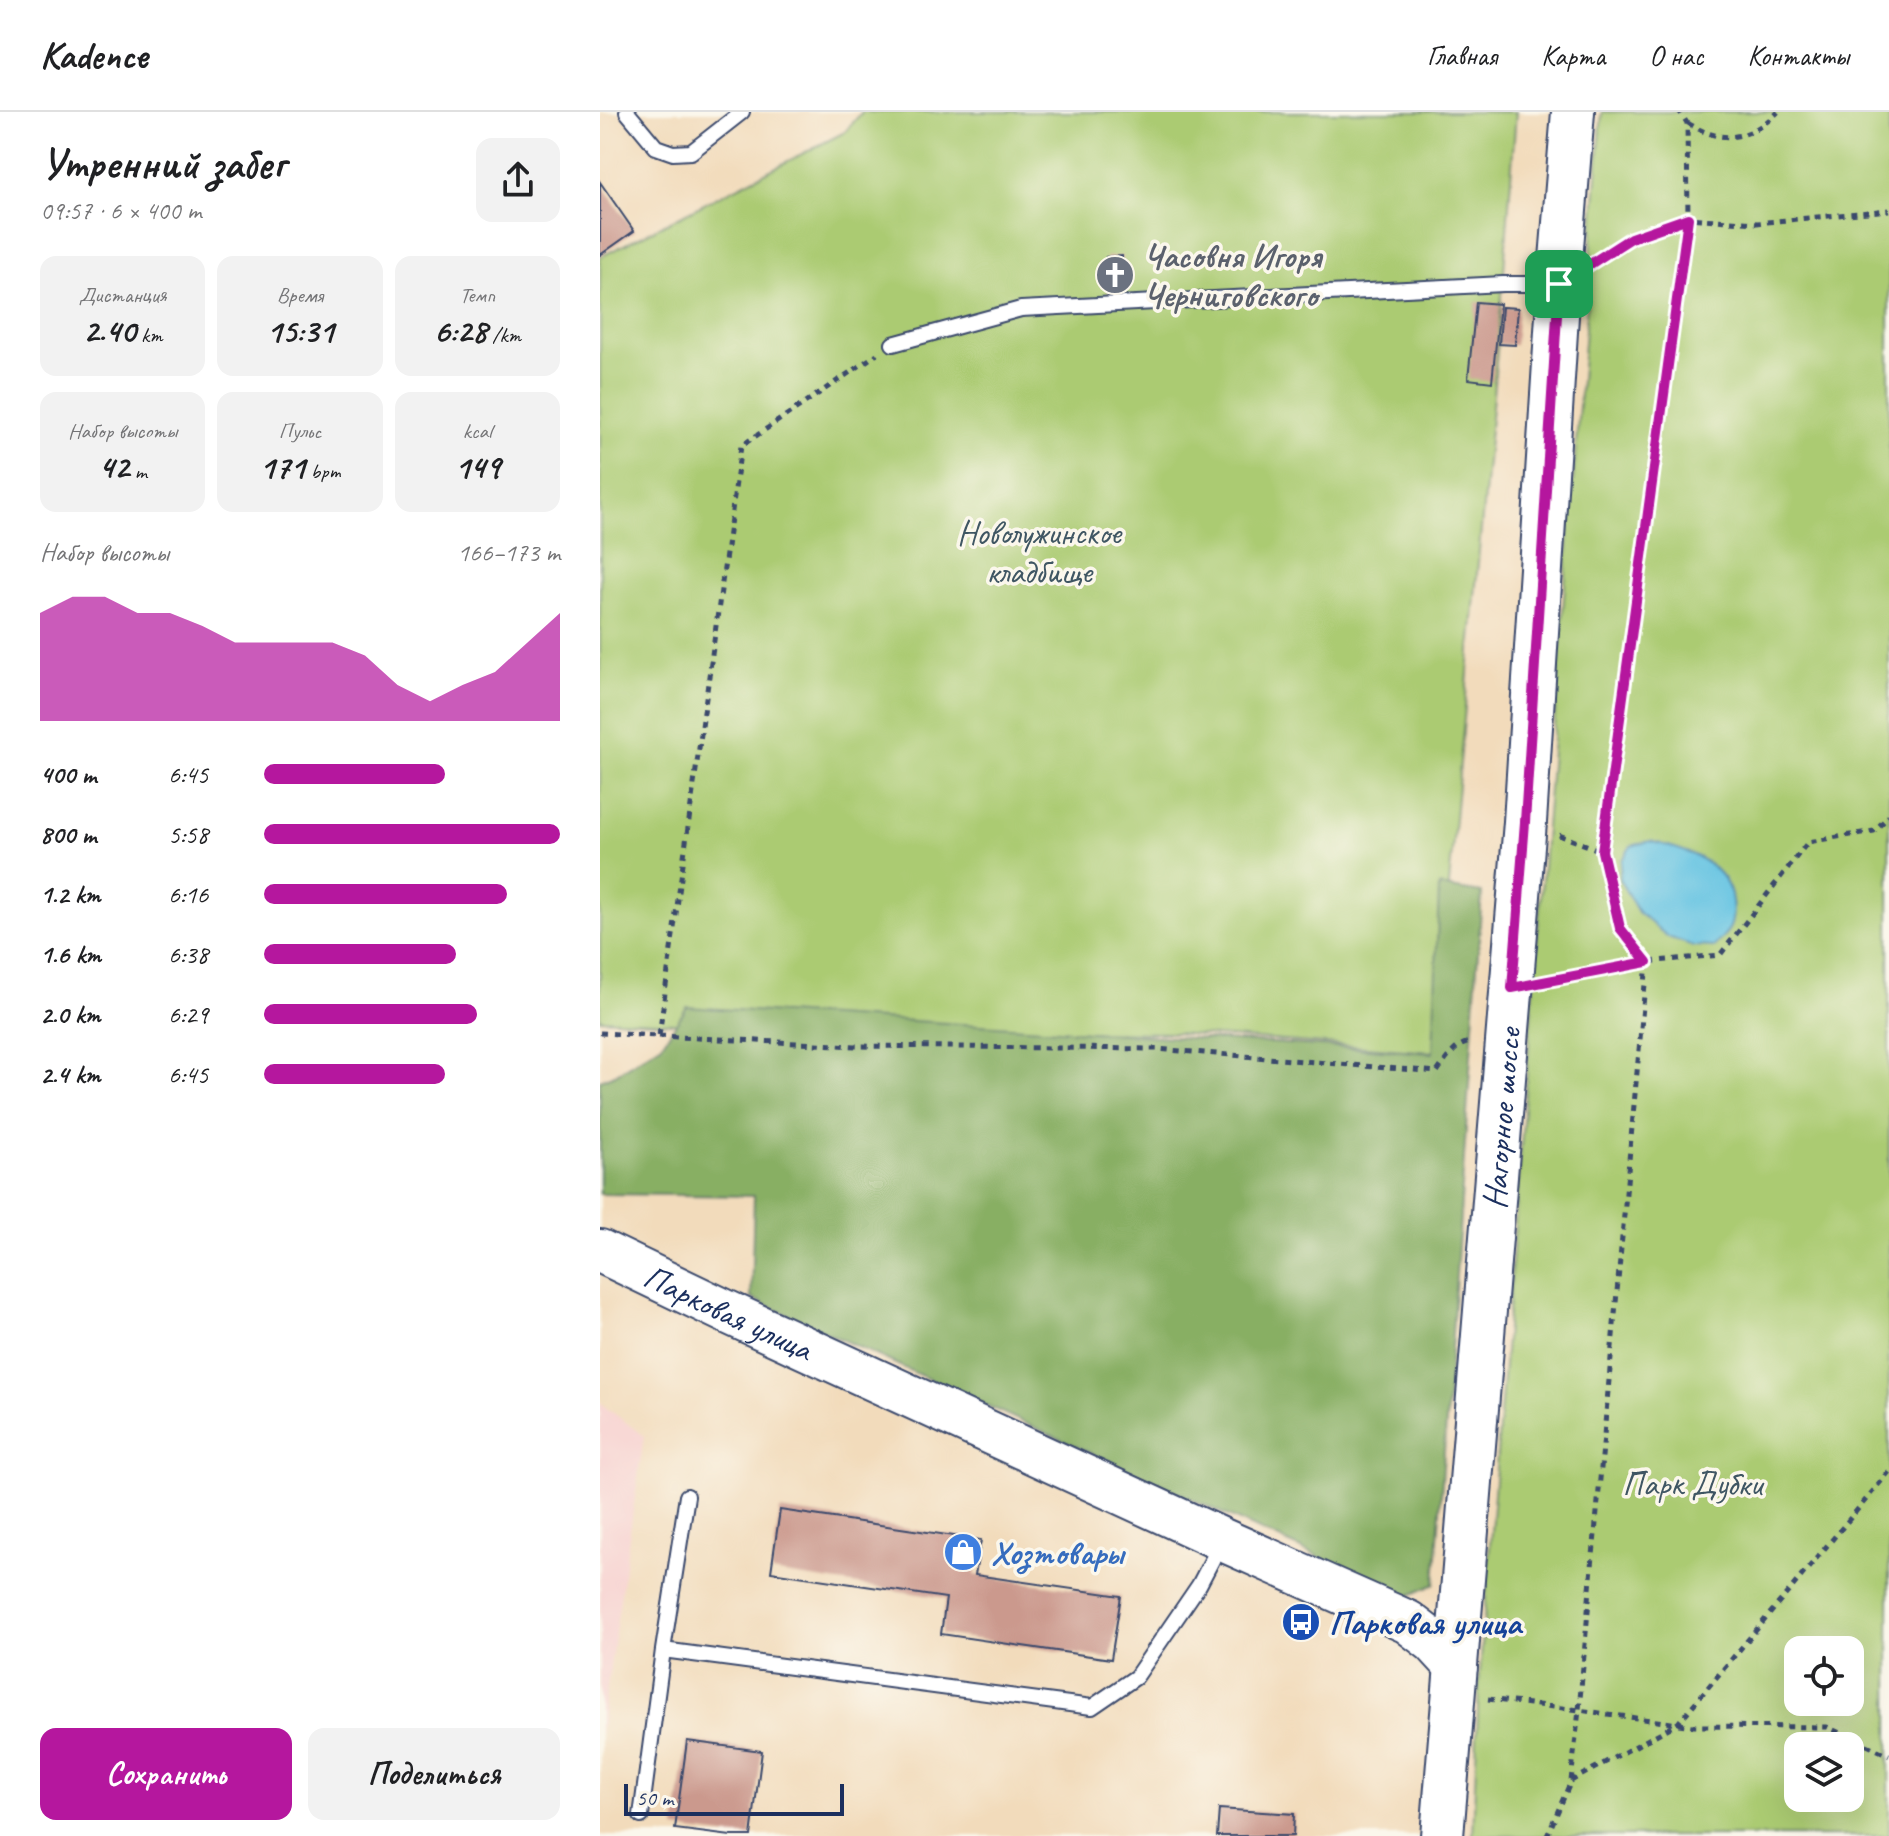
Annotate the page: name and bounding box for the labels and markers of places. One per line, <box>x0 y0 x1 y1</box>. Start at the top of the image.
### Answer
place label: Часовня Игоря Черниговского <box>1143 234 1323 316</box>
pin <box>1525 250 1593 318</box>
church icon: Часовня Игоря Черниговского <box>1094 254 1136 296</box>
shop icon: Хозтовары <box>942 1531 984 1573</box>
place label: Хозтовары <box>991 1531 1127 1575</box>
bus stop icon: Парковая улица <box>1280 1601 1322 1643</box>
place label: Парковая улица <box>1329 1601 1524 1644</box>

